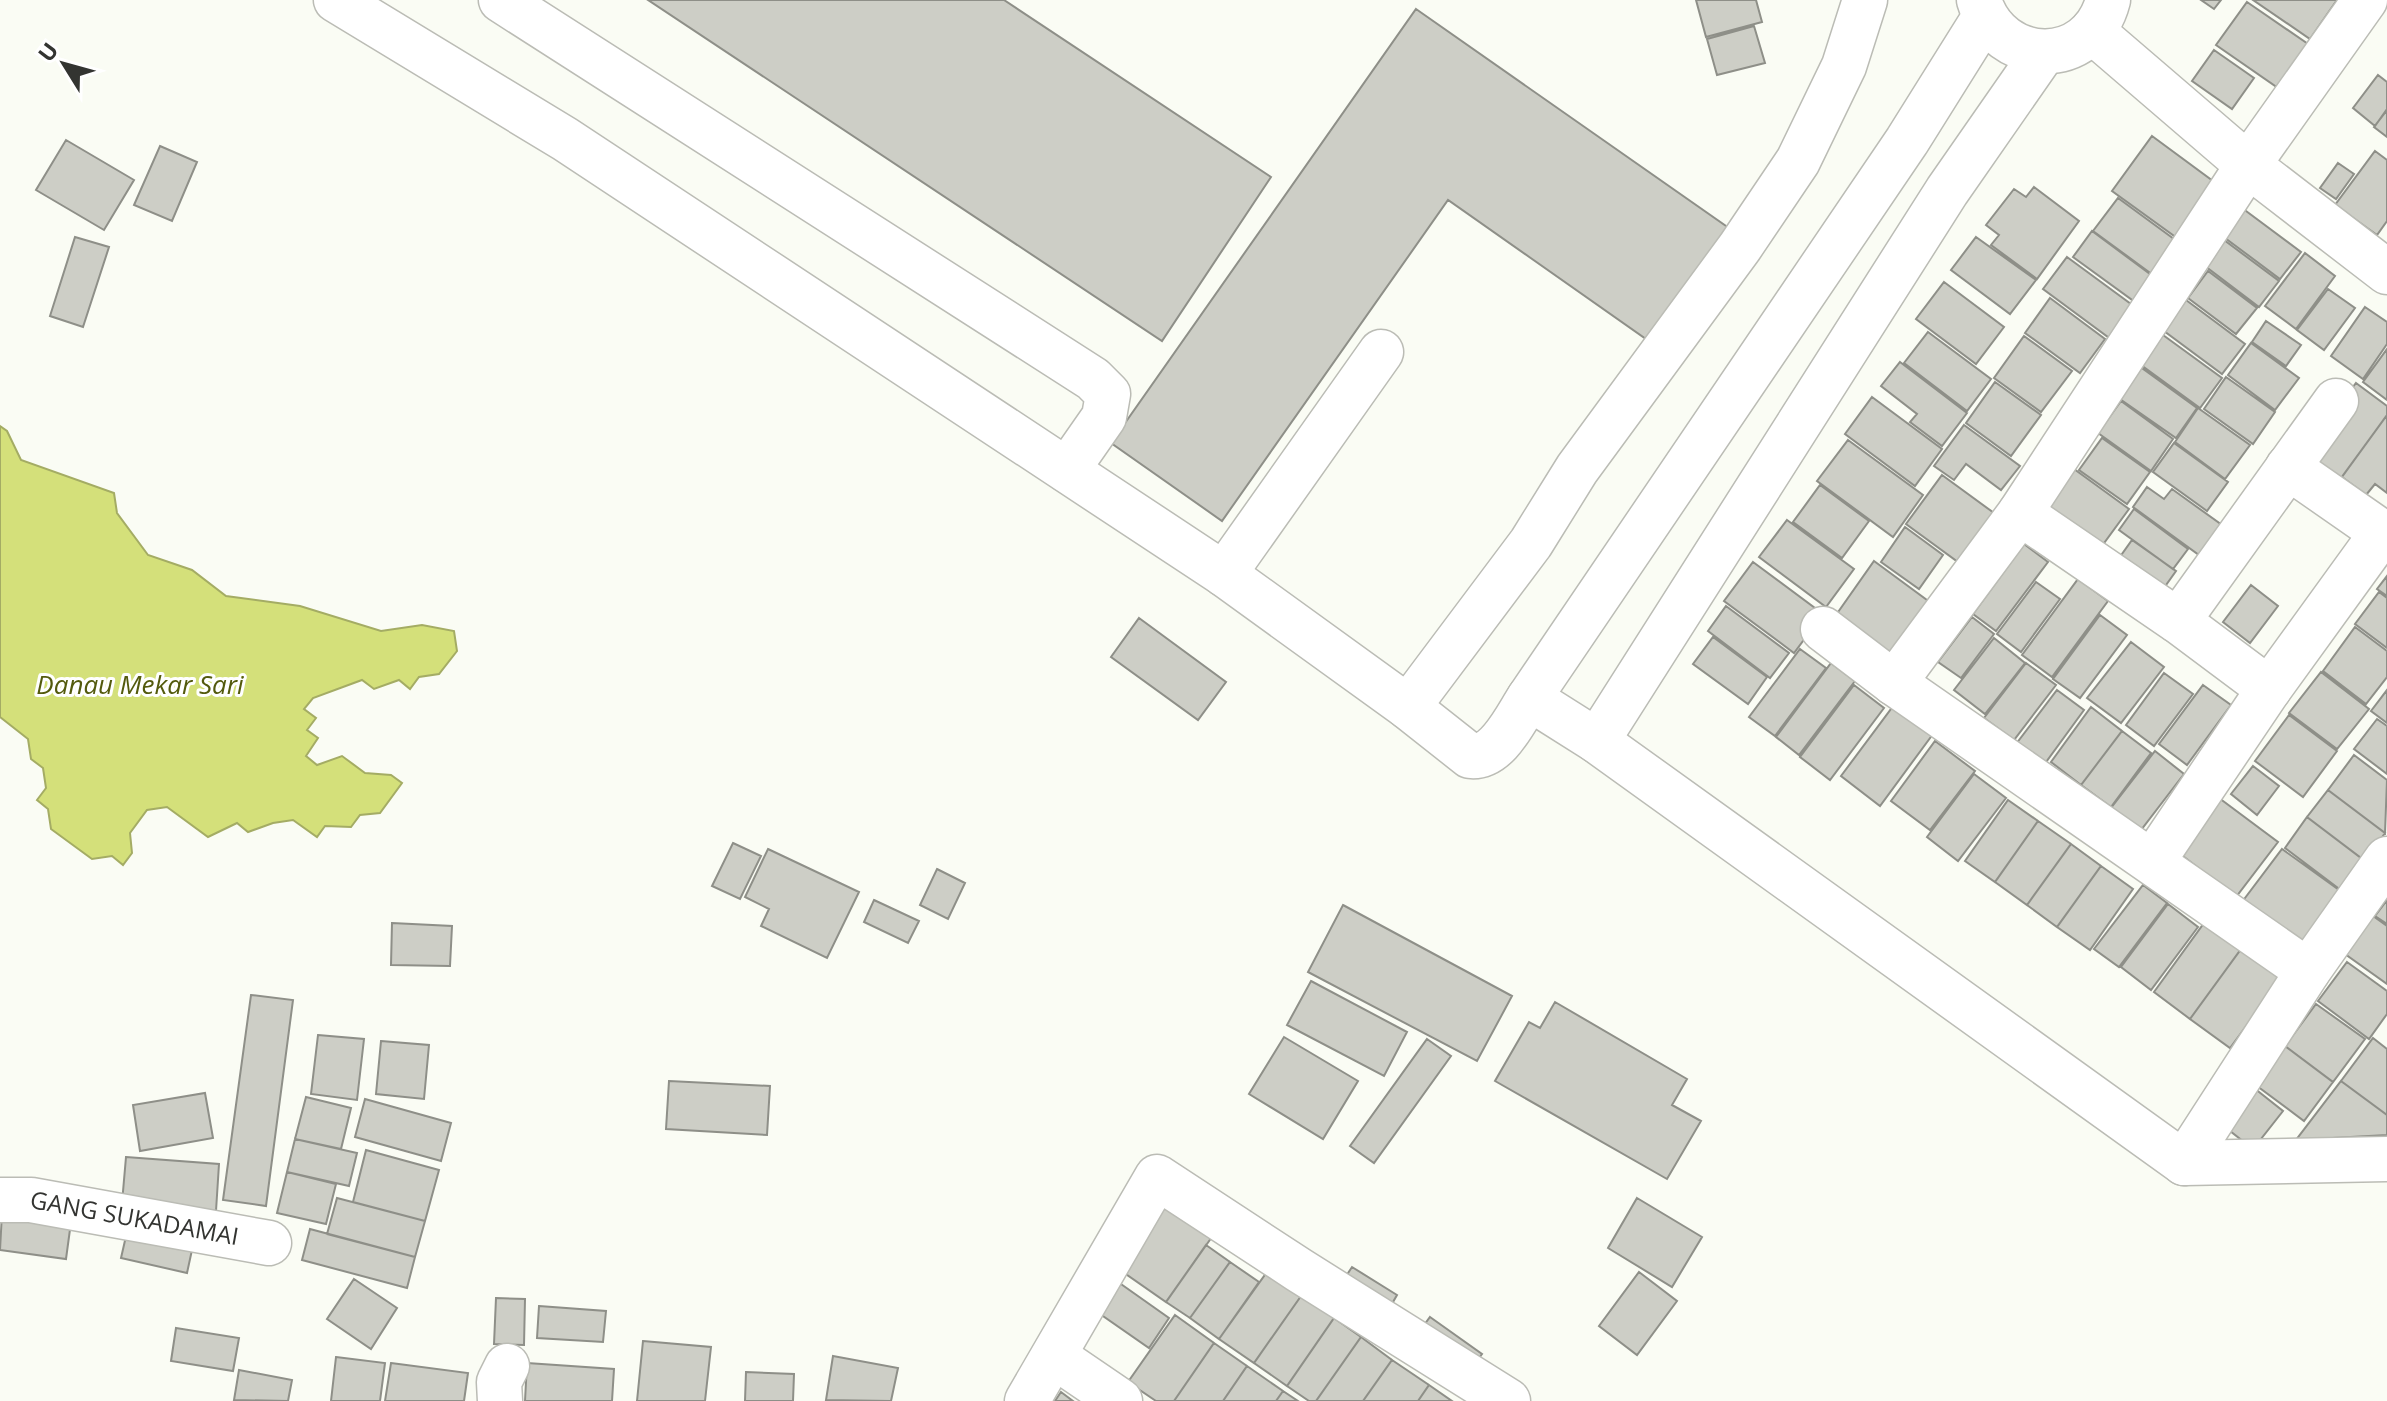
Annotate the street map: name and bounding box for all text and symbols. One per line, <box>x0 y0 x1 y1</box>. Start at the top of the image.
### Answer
north arrow <box>24 24 104 104</box>
text: U <box>30 36 64 67</box>
water label: Danau Mekar Sari <box>36 666 244 702</box>
street label: GANG SUKADAMAI <box>28 1182 241 1252</box>

